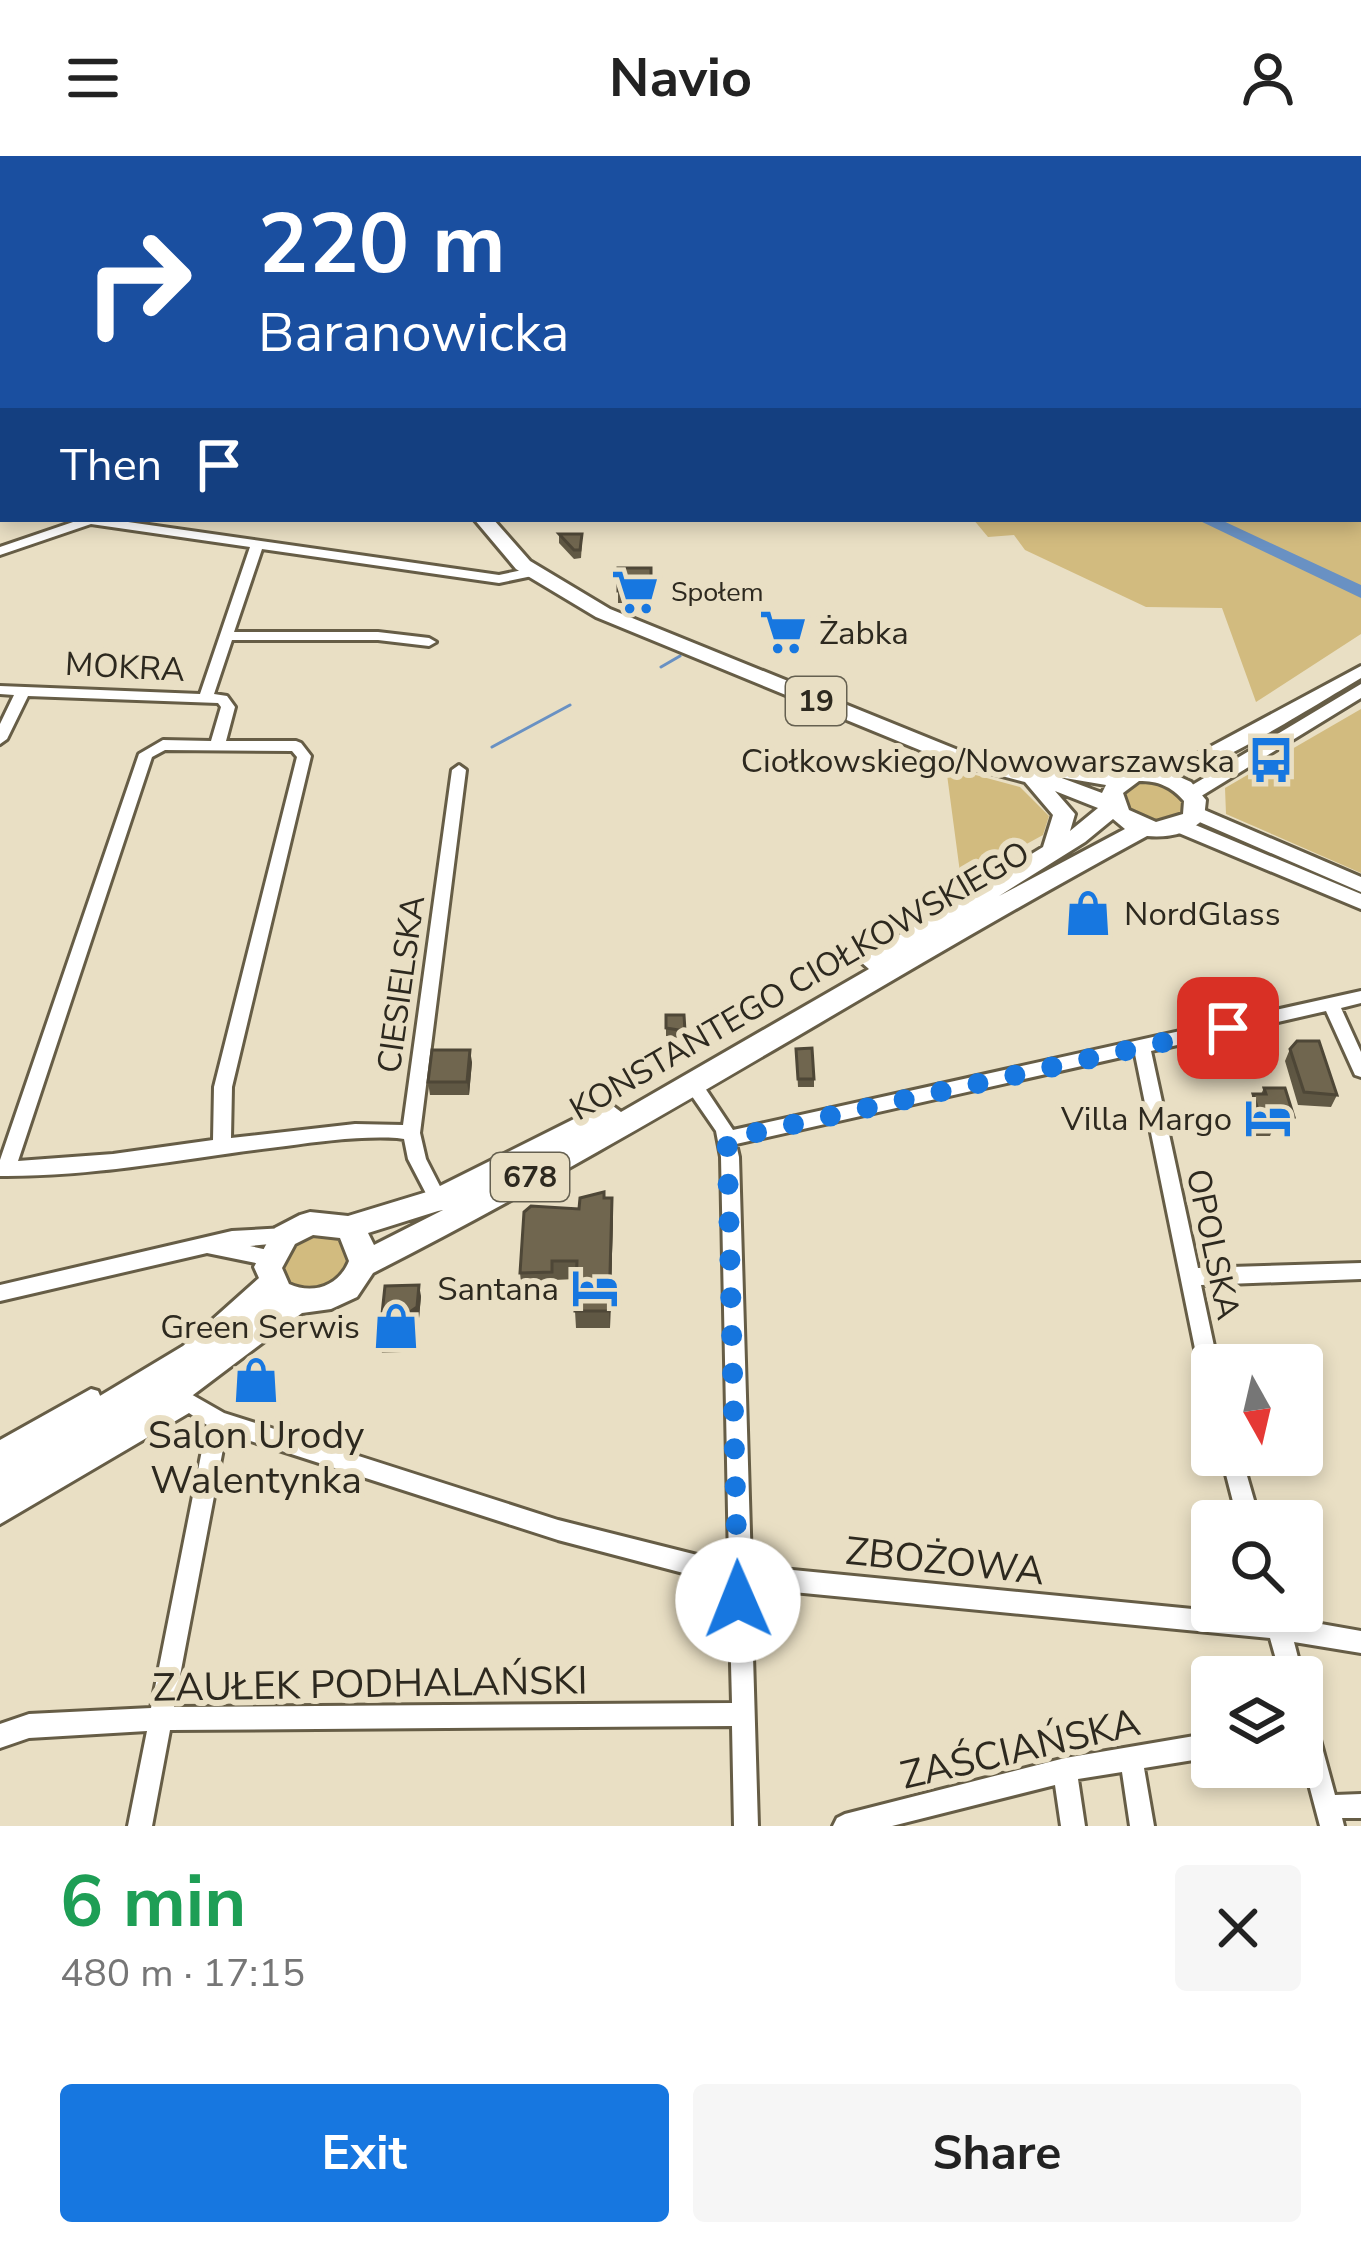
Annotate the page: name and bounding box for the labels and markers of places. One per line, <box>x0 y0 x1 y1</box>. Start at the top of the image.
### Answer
supermarket icon: Społem <box>610 567 660 617</box>
place label: Społem <box>671 574 764 611</box>
supermarket icon: Żabka <box>758 607 808 657</box>
place label: Żabka <box>819 611 909 656</box>
bus stop icon: Ciołkowskiego/Nowowarszawska <box>1246 735 1296 785</box>
place label: Ciołkowskiego/Nowowarszawska <box>741 739 1235 784</box>
shop icon: NordGlass <box>1063 888 1113 938</box>
place label: NordGlass <box>1124 892 1281 937</box>
pin <box>1177 977 1279 1079</box>
hotel icon: Villa Margo <box>1243 1093 1293 1143</box>
place label: Villa Margo <box>1060 1097 1232 1142</box>
hotel icon: Santana <box>570 1263 620 1313</box>
place label: Santana <box>437 1267 559 1312</box>
shop icon: Green Serwis <box>371 1301 421 1351</box>
place label: Green Serwis <box>160 1305 360 1350</box>
shop icon: Salon Urody Walentynka <box>231 1355 281 1405</box>
place label: Salon Urody Walentynka <box>148 1409 364 1507</box>

